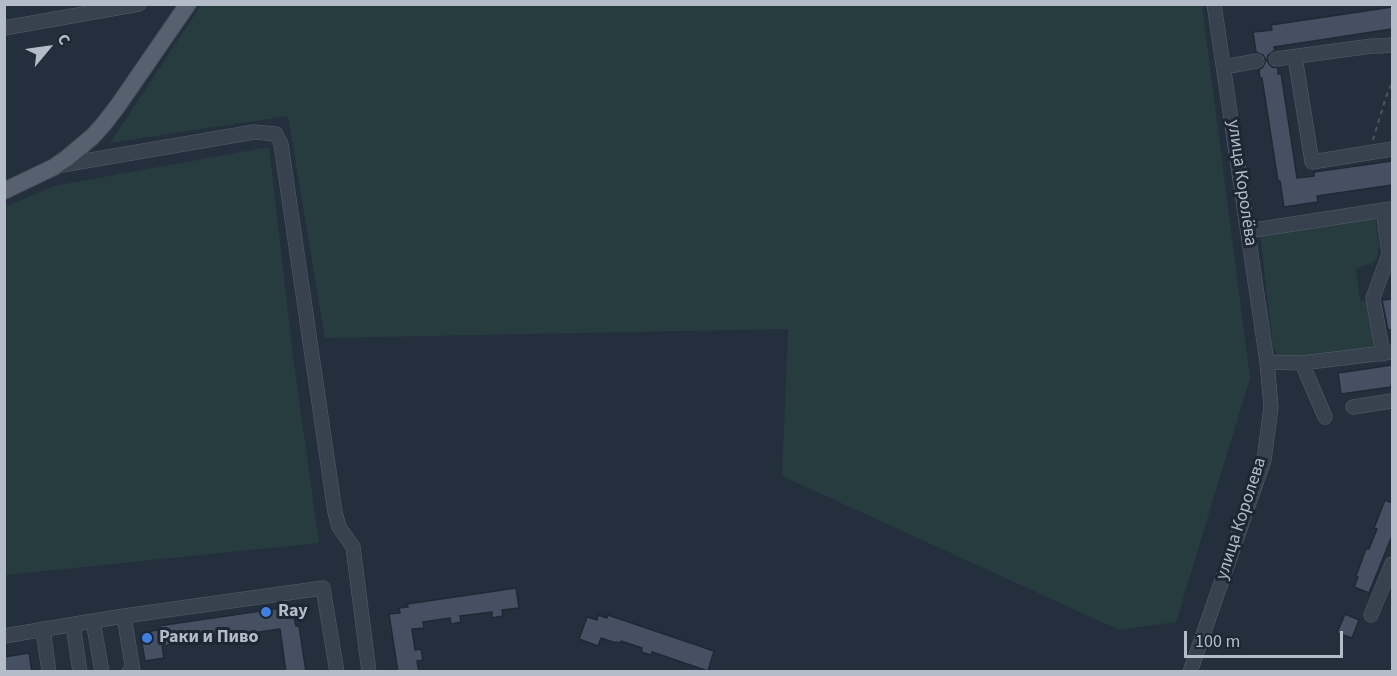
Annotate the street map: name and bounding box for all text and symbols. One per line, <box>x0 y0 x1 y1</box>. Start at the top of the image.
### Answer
north arrow <box>18 18 78 78</box>
text: С <box>52 30 76 49</box>
street label: улица Королёва <box>1221 118 1261 248</box>
street label: улица Королева <box>1212 455 1272 583</box>
place label: Ray <box>278 601 308 623</box>
marker: Ray <box>259 605 273 619</box>
scale bar <box>1187 619 1346 657</box>
place label: Раки и Пиво <box>159 627 259 649</box>
text: 100 m <box>1195 629 1240 654</box>
marker: Раки и Пиво <box>140 631 154 645</box>

